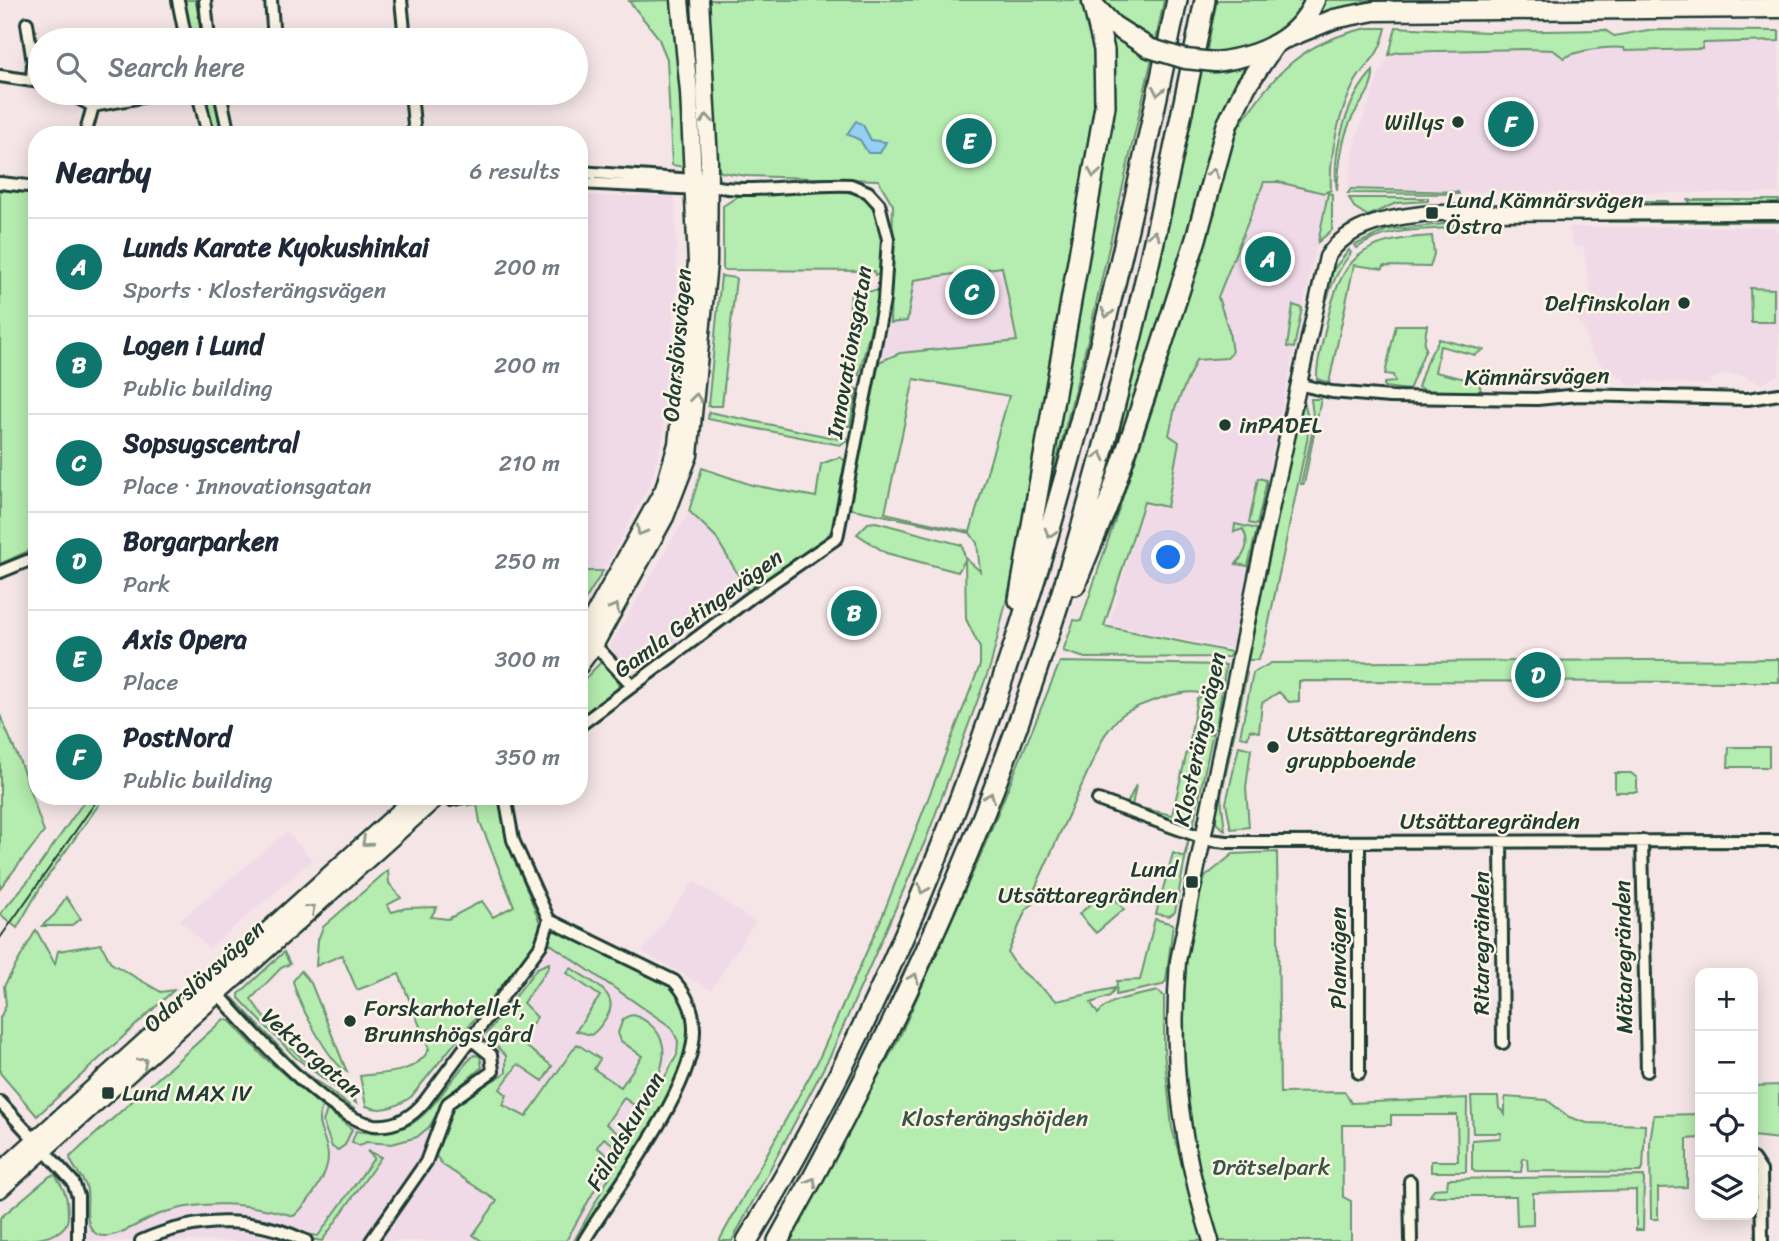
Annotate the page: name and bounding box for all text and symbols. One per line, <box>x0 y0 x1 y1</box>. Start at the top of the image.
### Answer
search box <box>28 28 588 105</box>
text: Search here <box>108 44 245 90</box>
icon: search <box>52 48 90 86</box>
one-way arrow <box>1151 85 1166 97</box>
pin: F <box>1488 98 1534 150</box>
place label: Willys <box>1384 102 1444 143</box>
one-way arrow <box>699 113 714 124</box>
marker: Willys <box>1450 114 1466 130</box>
pin: E <box>946 115 992 167</box>
text: Nearby <box>56 145 151 199</box>
text: 6 results <box>470 151 560 192</box>
one-way arrow <box>1087 167 1102 179</box>
one-way arrow <box>1205 167 1219 179</box>
place label: Lund Kämnärsvägen Östra <box>1446 180 1644 247</box>
marker: Lund Kämnärsvägen Östra <box>1424 205 1440 221</box>
text: Lunds Karate Kyokushinkai <box>123 224 429 270</box>
one-way arrow <box>1145 229 1160 241</box>
pin: A <box>1245 233 1291 285</box>
text: A <box>71 247 87 288</box>
text: 200 m <box>494 247 560 288</box>
street label: Innovationsgatan <box>814 262 885 443</box>
street label: Odarslövsvägen <box>650 266 705 424</box>
pin: C <box>949 266 995 318</box>
text: Sports · Klosterängsvägen <box>123 270 386 311</box>
place label: Delfinskolan <box>1545 283 1671 324</box>
marker: Delfinskolan <box>1676 295 1692 311</box>
one-way arrow <box>1101 306 1115 318</box>
text: Logen i Lund <box>123 322 263 368</box>
text: B <box>72 345 86 386</box>
text: 200 m <box>494 345 560 386</box>
street label: Kämnärsvägen <box>1464 355 1610 398</box>
text: Public building <box>123 368 273 409</box>
one-way arrow <box>689 393 704 404</box>
place label: inPADEL <box>1239 405 1322 446</box>
marker: inPADEL <box>1217 417 1233 433</box>
text: Sopsugscentral <box>123 420 299 466</box>
text: C <box>72 443 86 484</box>
text: 210 m <box>499 443 560 484</box>
one-way arrow <box>1092 450 1106 462</box>
text: Place · Innovationsgatan <box>123 466 371 507</box>
text: Borgarparken <box>123 518 279 564</box>
one-way arrow <box>636 524 649 536</box>
one-way arrow <box>1044 527 1059 539</box>
street label: Gamla Getingevägen <box>605 538 792 689</box>
your location <box>1151 540 1185 574</box>
text: D <box>72 541 86 582</box>
text: 250 m <box>494 541 560 582</box>
text: Park <box>123 564 170 605</box>
pin: B <box>831 587 877 639</box>
one-way arrow <box>607 603 620 615</box>
text: Axis Opera <box>123 616 247 662</box>
text: E <box>73 639 85 680</box>
text: 300 m <box>495 639 560 680</box>
street label: Klosterängsvägen <box>1161 648 1238 830</box>
pin: D <box>1515 649 1561 701</box>
text: Place <box>123 662 178 703</box>
text: PostNord <box>123 714 231 760</box>
place label: Utsättaregrändens gruppboende <box>1285 714 1477 781</box>
text: F <box>73 737 85 778</box>
text: 350 m <box>495 737 560 778</box>
marker: Utsättaregrändens gruppboende <box>1265 739 1281 755</box>
text: Public building <box>123 760 273 801</box>
one-way arrow <box>982 792 996 804</box>
street label: Utsättaregränden <box>1400 801 1580 842</box>
one-way arrow <box>361 834 374 846</box>
place label: Lund Utsättaregränden <box>998 849 1180 916</box>
street label: Ritaregränden <box>1461 871 1502 1015</box>
marker: Lund Utsättaregränden <box>1184 874 1200 890</box>
street label: Mätaregränden <box>1602 880 1645 1034</box>
one-way arrow <box>918 882 932 894</box>
one-way arrow <box>303 905 316 917</box>
street label: Planvägen <box>1318 907 1359 1009</box>
street label: Odarslövsvägen <box>133 909 276 1043</box>
map controls <box>1695 968 1758 1220</box>
button: + <box>1695 968 1758 1031</box>
one-way arrow <box>906 973 920 985</box>
place label: Forskarhotellet, Brunnshögs gård <box>364 988 534 1055</box>
street label: Vektorgatan <box>251 997 372 1110</box>
marker: Forskarhotellet, Brunnshögs gård <box>342 1013 358 1029</box>
button: − <box>1695 1031 1758 1094</box>
one-way arrow <box>135 1058 148 1070</box>
street label: Fäladskurvan <box>575 1064 676 1199</box>
place label: Lund MAX IV <box>122 1073 252 1114</box>
marker: Lund MAX IV <box>100 1085 116 1101</box>
button: locate <box>1695 1094 1758 1157</box>
park label: Klosterängshöjden <box>902 1098 1088 1139</box>
park label: Drätselpark <box>1212 1147 1331 1188</box>
button: layers <box>1695 1157 1758 1220</box>
one-way arrow <box>804 1176 817 1189</box>

